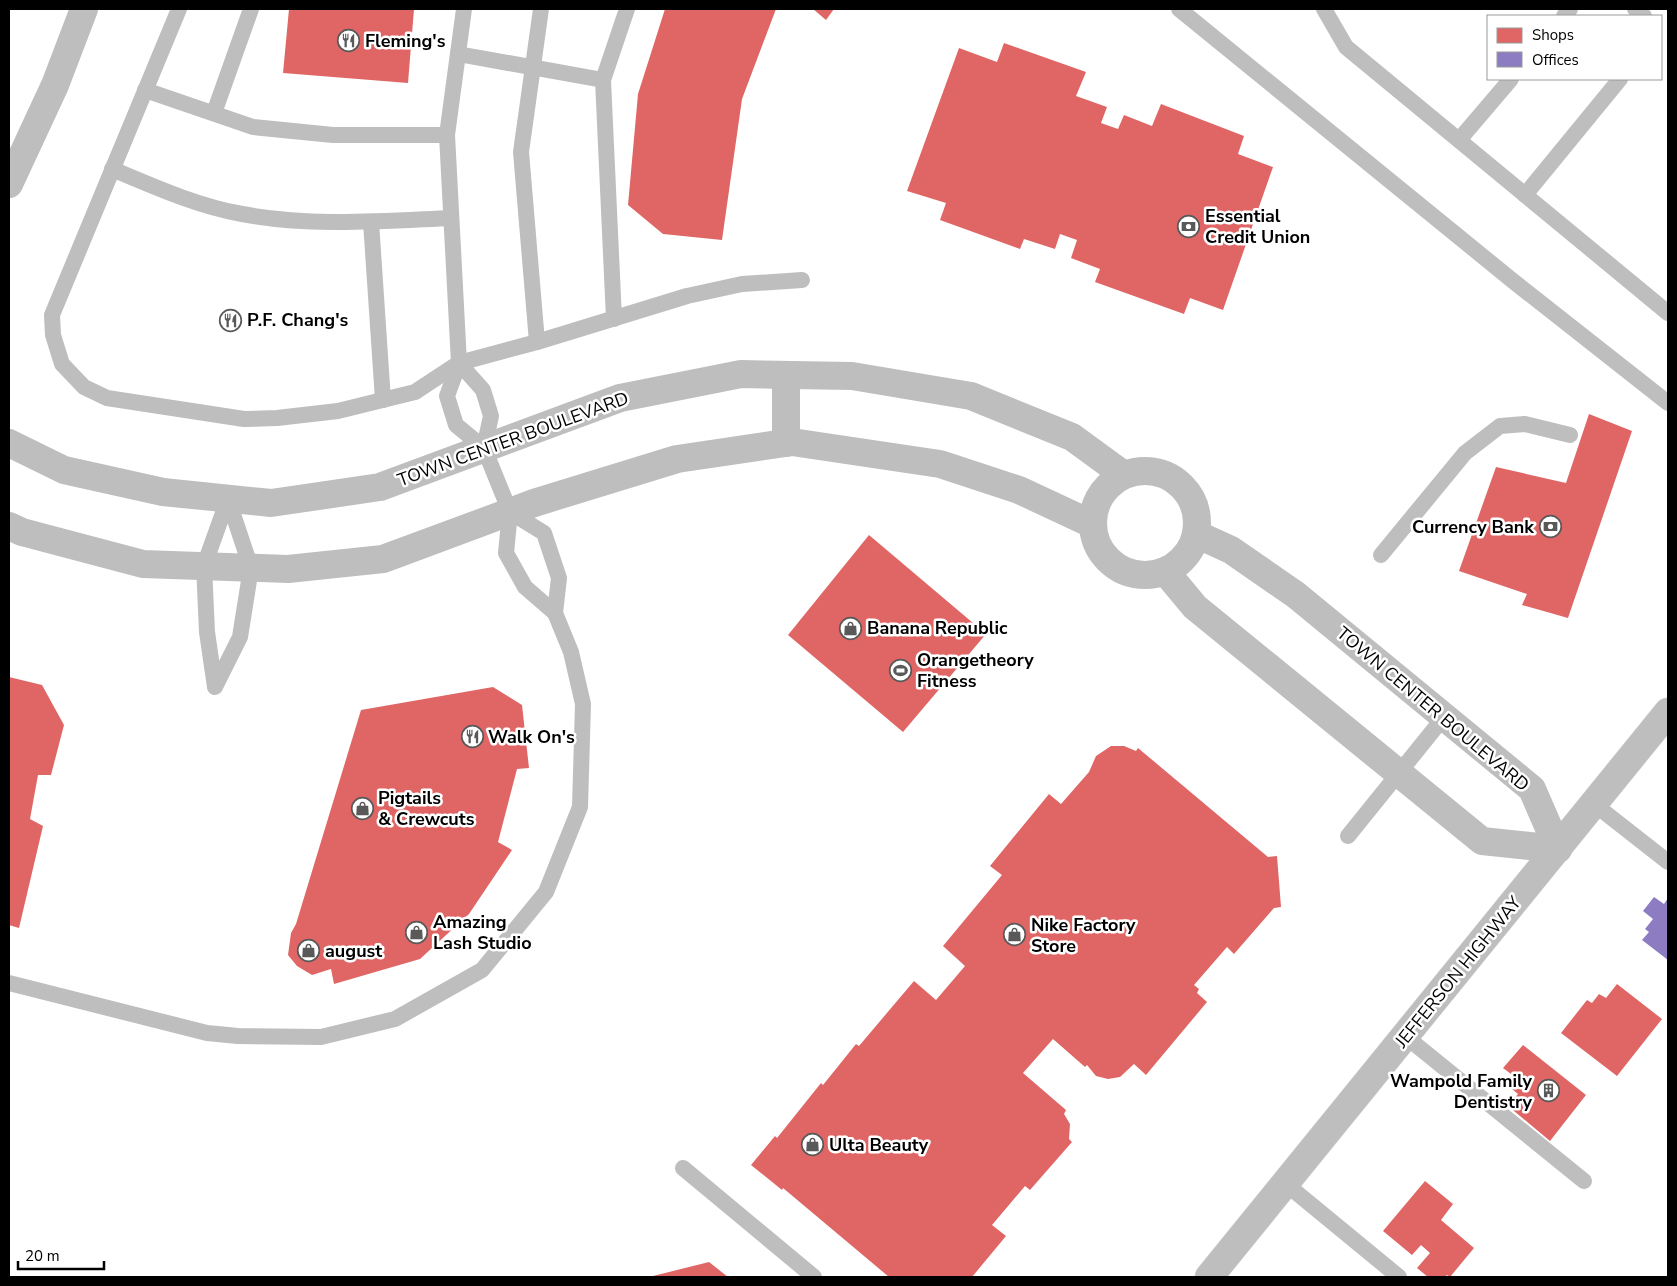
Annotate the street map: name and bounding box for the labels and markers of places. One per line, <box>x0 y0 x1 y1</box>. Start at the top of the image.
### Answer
restaurant icon: Fleming's <box>337 29 361 53</box>
place label: Fleming's <box>365 29 446 53</box>
place label: Essential Credit Union <box>1205 204 1310 249</box>
bank icon: Essential Credit Union <box>1177 214 1201 238</box>
restaurant icon: P.F. Chang's <box>219 308 243 332</box>
place label: P.F. Chang's <box>247 308 349 332</box>
place label: Currency Bank <box>1412 515 1534 539</box>
bank icon: Currency Bank <box>1538 515 1562 539</box>
shop icon: Banana Republic <box>839 616 863 640</box>
place label: Banana Republic <box>867 616 1008 640</box>
place label: Orangetheory Fitness <box>917 648 1034 693</box>
sports icon: Orangetheory Fitness <box>889 658 913 682</box>
restaurant icon: Walk On's <box>460 725 484 749</box>
place label: Walk On's <box>488 725 575 749</box>
place label: Pigtails & Crewcuts <box>378 786 475 831</box>
shop icon: Pigtails & Crewcuts <box>350 796 374 820</box>
place label: Amazing Lash Studio <box>433 910 532 955</box>
place label: Nike Factory Store <box>1031 913 1136 958</box>
shop icon: Amazing Lash Studio <box>405 920 429 944</box>
shop icon: Nike Factory Store <box>1003 923 1027 947</box>
shop icon: august <box>297 939 321 963</box>
place label: august <box>325 939 382 963</box>
place label: Wampold Family Dentistry <box>1390 1069 1533 1114</box>
building icon: Wampold Family Dentistry <box>1536 1079 1560 1103</box>
shop icon: Ulta Beauty <box>801 1133 825 1157</box>
place label: Ulta Beauty <box>829 1133 929 1157</box>

